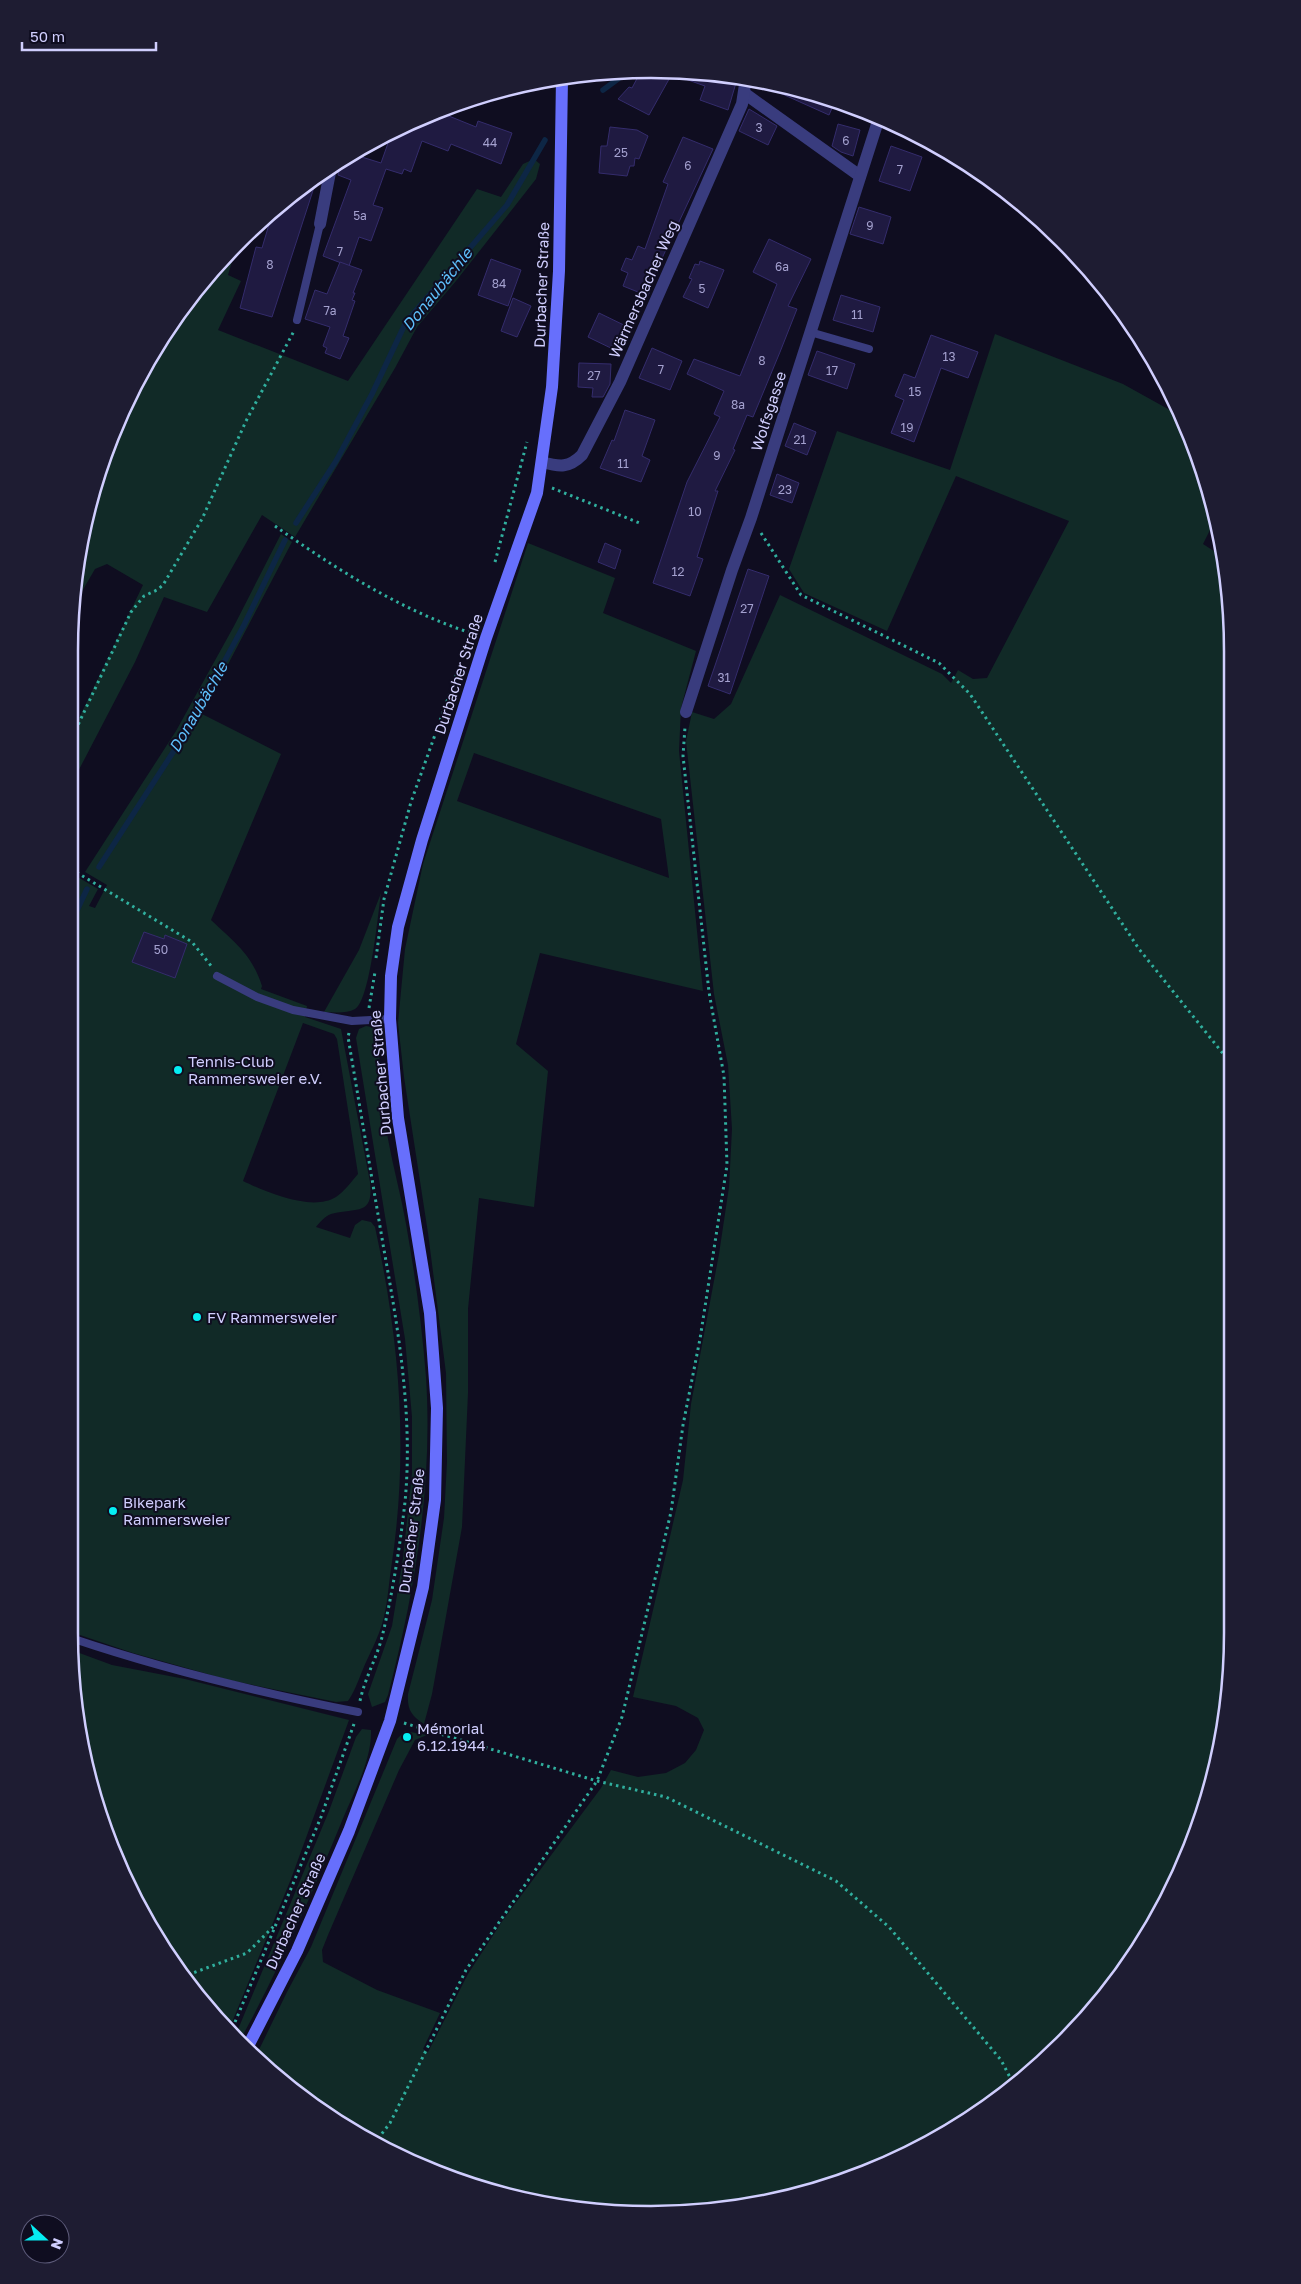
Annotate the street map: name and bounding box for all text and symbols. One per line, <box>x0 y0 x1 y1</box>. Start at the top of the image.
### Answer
scale bar <box>22 20 156 52</box>
text: 50 m <box>30 27 65 45</box>
house number: 3 <box>755 120 763 135</box>
house number: 6 <box>842 133 850 148</box>
house number: 44 <box>483 135 497 150</box>
house number: 25 <box>614 145 628 160</box>
house number: 6 <box>684 158 692 173</box>
house number: 7 <box>897 162 903 177</box>
house number: 5a <box>353 208 367 223</box>
street label: Wärmersbacher Weg <box>604 217 682 361</box>
house number: 9 <box>866 218 874 233</box>
street label: Durbacher Straße <box>530 222 552 348</box>
water label: Donaubächle <box>397 242 478 335</box>
house number: 7 <box>337 244 343 259</box>
house number: 8 <box>266 257 274 272</box>
house number: 6a <box>775 259 789 274</box>
house number: 84 <box>492 276 506 291</box>
house number: 5 <box>699 281 706 296</box>
house number: 7a <box>323 303 337 318</box>
house number: 11 <box>851 307 863 322</box>
house number: 13 <box>943 349 955 364</box>
house number: 8 <box>758 353 766 368</box>
house number: 7 <box>658 362 664 377</box>
house number: 17 <box>826 363 838 378</box>
house number: 27 <box>587 368 601 383</box>
street label: Wolfsgasse <box>747 368 789 453</box>
house number: 15 <box>909 384 921 399</box>
house number: 8a <box>731 397 745 412</box>
house number: 19 <box>900 420 914 435</box>
house number: 21 <box>794 432 807 447</box>
house number: 9 <box>713 448 721 463</box>
house number: 11 <box>617 456 629 471</box>
house number: 23 <box>778 482 792 497</box>
house number: 10 <box>688 504 702 519</box>
house number: 12 <box>672 564 684 579</box>
house number: 27 <box>740 601 754 616</box>
street label: Durbacher Straße <box>430 611 486 737</box>
water label: Donaubächle <box>164 657 233 756</box>
house number: 31 <box>718 670 731 685</box>
house number: 50 <box>154 942 168 957</box>
street label: Durbacher Straße <box>366 1009 394 1136</box>
place label: Tennis-Club Rammersweier e.V. <box>188 1052 323 1087</box>
marker: Tennis-Club Rammersweier e.V. <box>172 1064 184 1076</box>
place label: FV Rammersweier <box>207 1308 337 1326</box>
marker: FV Rammersweier <box>191 1311 203 1323</box>
street label: Durbacher Straße <box>394 1467 428 1594</box>
place label: Bikepark Rammersweier <box>123 1493 230 1528</box>
marker: Bikepark Rammersweier <box>107 1505 119 1517</box>
place label: Mémorial 6.12.1944 <box>417 1719 486 1754</box>
marker: Mémorial 6.12.1944 <box>401 1731 413 1743</box>
street label: Durbacher Straße <box>261 1850 329 1972</box>
north arrow <box>20 2214 70 2264</box>
text: N <box>48 2236 67 2252</box>

